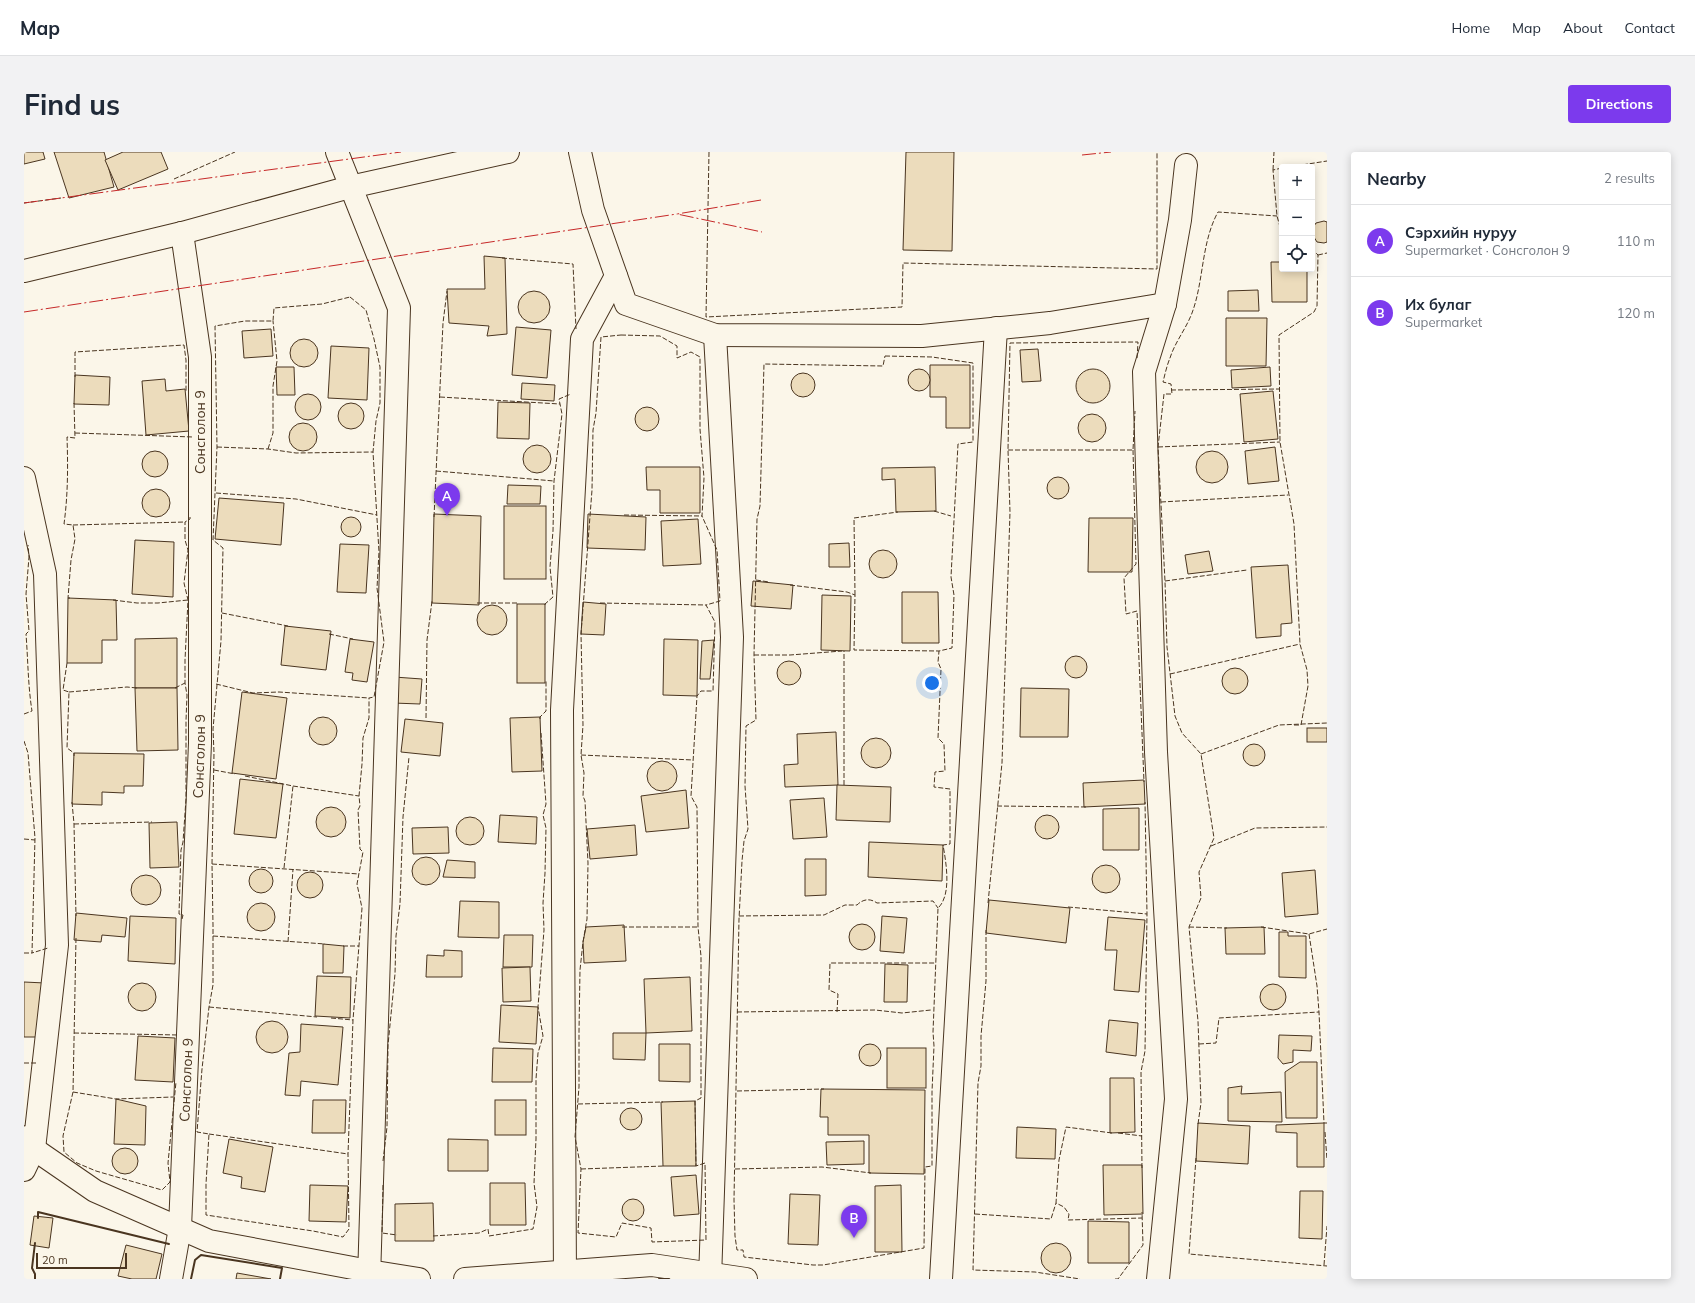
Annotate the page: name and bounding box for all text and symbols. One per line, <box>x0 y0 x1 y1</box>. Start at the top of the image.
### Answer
text: Map <box>20 16 60 40</box>
text: Home <box>1451 19 1490 37</box>
text: Map <box>1512 19 1541 37</box>
text: About <box>1563 19 1603 37</box>
text: Contact <box>1625 19 1675 37</box>
button: Directions <box>1568 85 1671 123</box>
text: Find us <box>24 87 120 122</box>
map controls <box>1279 164 1315 272</box>
button: + <box>1279 164 1315 200</box>
text: Nearby <box>1367 168 1426 189</box>
text: 2 results <box>1604 170 1655 186</box>
button: − <box>1279 200 1315 236</box>
text: Сэрхийн нуруу <box>1405 223 1517 242</box>
text: A <box>1375 233 1385 249</box>
text: 110 m <box>1617 233 1655 249</box>
button: locate <box>1279 236 1315 272</box>
text: Supermarket · Сонсголон 9 <box>1405 242 1570 258</box>
text: Их булаг <box>1405 295 1471 314</box>
text: B <box>1376 305 1384 321</box>
text: 120 m <box>1617 305 1655 321</box>
text: Supermarket <box>1405 314 1482 330</box>
street label: Сонсголон 9 <box>191 390 209 474</box>
pin: A <box>434 483 460 516</box>
your location <box>922 673 942 693</box>
street label: Сонсголон 9 <box>189 714 209 799</box>
street label: Сонсголон 9 <box>175 1038 197 1122</box>
pin: B <box>841 1205 867 1238</box>
scale bar <box>36 1251 127 1270</box>
text: 20 m <box>42 1253 68 1267</box>

